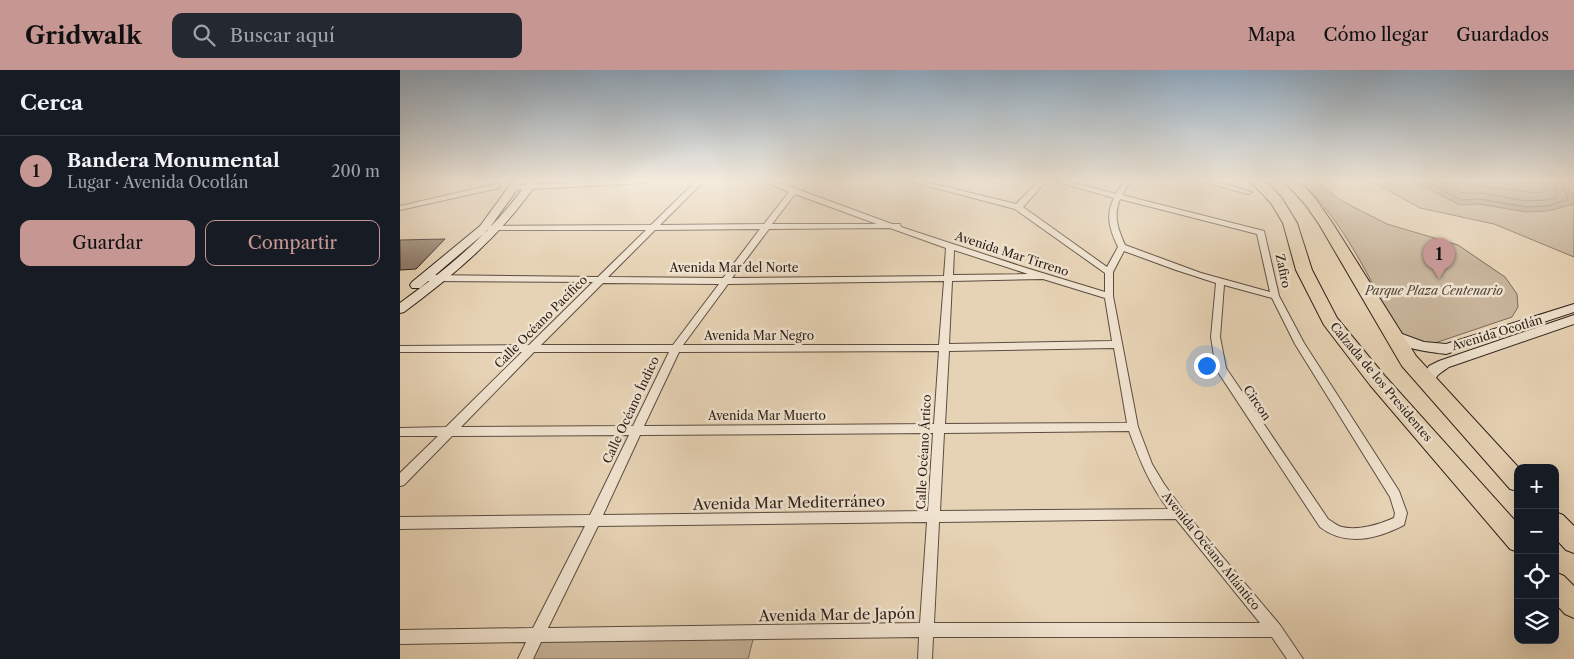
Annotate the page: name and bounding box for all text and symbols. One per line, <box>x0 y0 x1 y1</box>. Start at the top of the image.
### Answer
search box <box>172 13 522 58</box>
text: Gridwalk <box>25 21 142 50</box>
icon: search <box>190 21 218 49</box>
text: Buscar aquí <box>230 24 335 47</box>
text: Mapa <box>1247 24 1296 46</box>
text: Cómo llegar <box>1324 24 1428 46</box>
text: Guardados <box>1456 24 1549 46</box>
text: Cerca <box>20 90 83 115</box>
text: Bandera Monumental <box>67 149 280 172</box>
text: 1 <box>32 161 40 181</box>
text: 200 m <box>331 161 380 181</box>
text: Lugar · Avenida Ocotlán <box>67 172 249 192</box>
button: Guardar <box>20 220 195 266</box>
button: Compartir <box>205 220 380 266</box>
street label: Avenida Mar Tirreno <box>952 228 1071 279</box>
pin: 1 <box>1423 238 1455 279</box>
street label: Zafiro <box>1273 253 1294 289</box>
street label: Avenida Mar del Norte <box>668 260 799 275</box>
street label: Calle Océano Pacífico <box>491 272 590 371</box>
park label: Parque Plaza Centenario <box>1364 283 1503 298</box>
street label: Avenida Ocotlán <box>1449 311 1545 354</box>
street label: Calzada de los Presidentes <box>1327 319 1436 444</box>
street label: Avenida Mar Negro <box>703 328 814 343</box>
street label: Calle Océano Índico <box>598 353 662 466</box>
your location <box>1194 353 1220 379</box>
street label: Circon <box>1240 382 1275 423</box>
street label: Calle Océano Ártico <box>912 394 934 510</box>
street label: Avenida Mar Muerto <box>707 408 826 423</box>
map controls <box>1514 464 1559 644</box>
button: + <box>1514 464 1559 509</box>
street label: Avenida Océano Atlántico <box>1158 488 1264 613</box>
street label: Avenida Mar Mediterráneo <box>692 491 885 514</box>
button: − <box>1514 509 1559 554</box>
button: locate <box>1514 554 1559 599</box>
button: layers <box>1514 599 1559 644</box>
street label: Avenida Mar de Japón <box>758 604 916 625</box>

